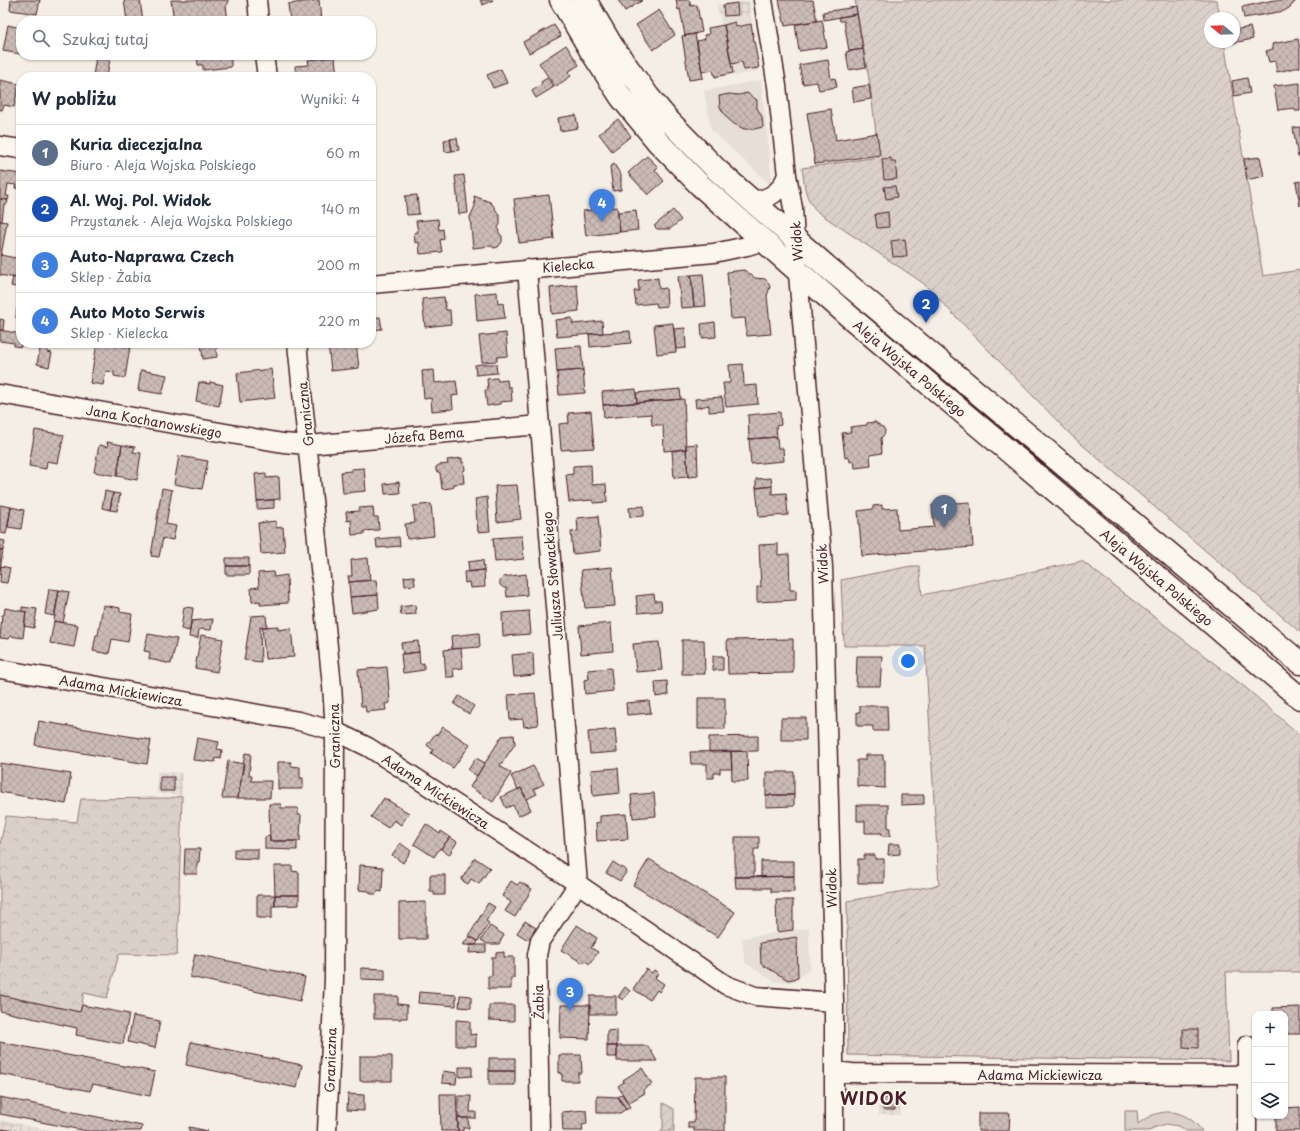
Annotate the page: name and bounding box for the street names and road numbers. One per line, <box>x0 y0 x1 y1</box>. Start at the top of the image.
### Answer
street label: Widok <box>785 220 807 262</box>
street label: Kielecka <box>541 253 596 277</box>
street label: Aleja Wojska Polskiego <box>849 315 971 421</box>
street label: Graniczna <box>292 380 318 447</box>
street label: Jana Kochanowskiego <box>85 400 223 442</box>
street label: Józefa Bema <box>383 422 466 448</box>
street label: Juliusza Słowackiego <box>537 511 567 641</box>
street label: Aleja Wojska Polskiego <box>1096 524 1218 630</box>
street label: Widok <box>811 543 833 585</box>
street label: Adama Mickiewicza <box>58 670 185 710</box>
street label: Graniczna <box>324 702 344 769</box>
street label: Adama Mickiewicza <box>378 749 494 833</box>
street label: Widok <box>821 868 841 908</box>
street label: Żabia <box>528 984 548 1020</box>
street label: Graniczna <box>319 1026 341 1093</box>
street label: Adama Mickiewicza <box>978 1065 1103 1084</box>

